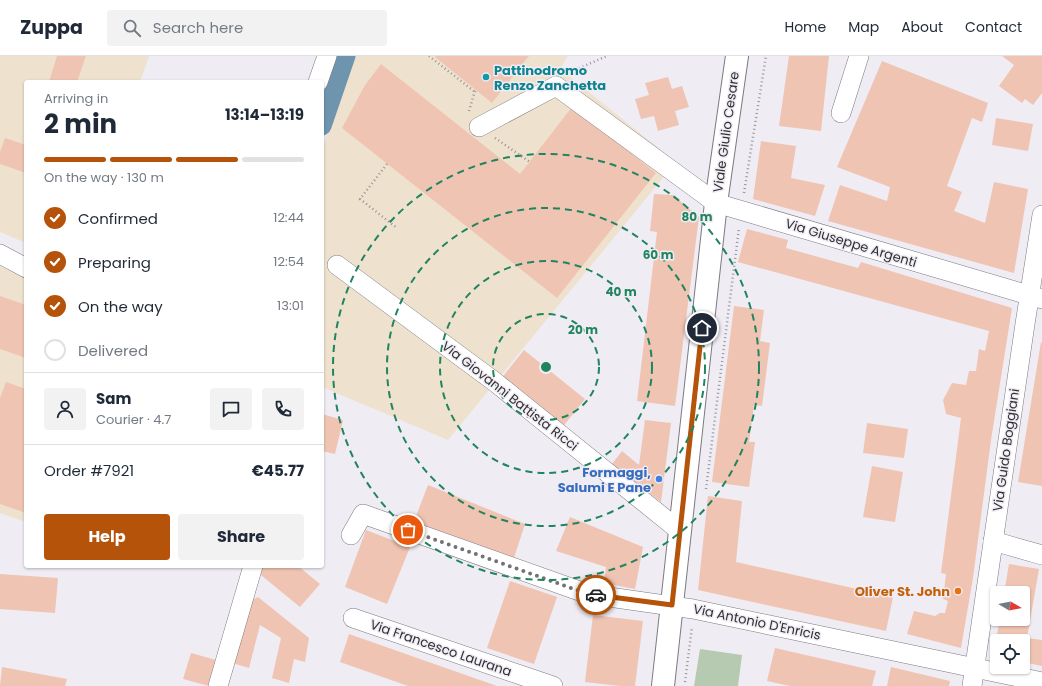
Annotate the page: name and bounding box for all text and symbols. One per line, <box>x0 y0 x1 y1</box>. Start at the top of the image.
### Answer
search box <box>107 10 387 46</box>
text: Zuppa <box>20 14 83 41</box>
icon: search <box>121 17 143 39</box>
text: Search here <box>153 17 243 38</box>
text: Home <box>784 17 826 37</box>
text: Map <box>848 17 879 37</box>
text: About <box>901 17 943 37</box>
text: Contact <box>965 17 1022 37</box>
place label: Pattinodromo Renzo Zanchetta <box>494 61 606 95</box>
street label: Viale Giulio Cesare <box>708 70 744 194</box>
marker: Pattinodromo Renzo Zanchetta <box>481 72 491 82</box>
text: Arriving in <box>44 89 108 108</box>
text: 13:14–13:19 <box>225 104 304 125</box>
text: 2 min <box>44 106 117 142</box>
text: On the way · 130 m <box>44 168 164 187</box>
icon: check <box>44 207 66 229</box>
text: Confirmed <box>78 208 158 229</box>
text: 12:44 <box>273 208 304 227</box>
text: 80 m <box>682 208 713 225</box>
street label: Via Giuseppe Argenti <box>783 214 919 272</box>
text: 60 m <box>643 246 674 263</box>
icon: check <box>44 251 66 273</box>
text: Preparing <box>78 252 151 273</box>
text: 12:54 <box>273 252 304 271</box>
text: 40 m <box>605 283 637 300</box>
icon: check <box>44 295 66 317</box>
text: On the way <box>78 296 163 317</box>
text: 13:01 <box>277 296 304 315</box>
pin <box>685 311 719 345</box>
icon: home <box>691 317 713 339</box>
text: 20 m <box>568 321 598 338</box>
street label: Via Giovanni Battista Ricci <box>438 337 582 455</box>
text: Delivered <box>78 340 148 361</box>
centre of rings <box>539 360 553 374</box>
street label: Via Guido Boggiani <box>988 387 1024 513</box>
button: person <box>44 388 86 430</box>
text: Sam <box>96 388 131 409</box>
button: chat <box>210 388 252 430</box>
button: phone <box>262 388 304 430</box>
text: Courier · 4.7 <box>96 410 171 429</box>
text: Order #7921 <box>44 460 134 481</box>
text: €45.77 <box>252 460 304 481</box>
place label: Formaggi, Salumi E Pane <box>558 463 651 497</box>
marker: Formaggi, Salumi E Pane <box>654 474 664 484</box>
pin <box>391 513 425 547</box>
button: Help <box>44 514 170 560</box>
button: Share <box>178 514 304 560</box>
icon: bag <box>397 519 419 541</box>
courier <box>576 575 616 615</box>
place label: Oliver St. John <box>855 582 950 601</box>
icon: car <box>585 584 607 606</box>
marker: Oliver St. John <box>953 586 963 596</box>
north arrow <box>990 586 1030 626</box>
map controls <box>990 586 1030 674</box>
street label: Via Antonio D'Enricis <box>692 599 823 645</box>
street label: Via Francesco Laurana <box>368 615 514 681</box>
button: locate <box>990 634 1030 674</box>

